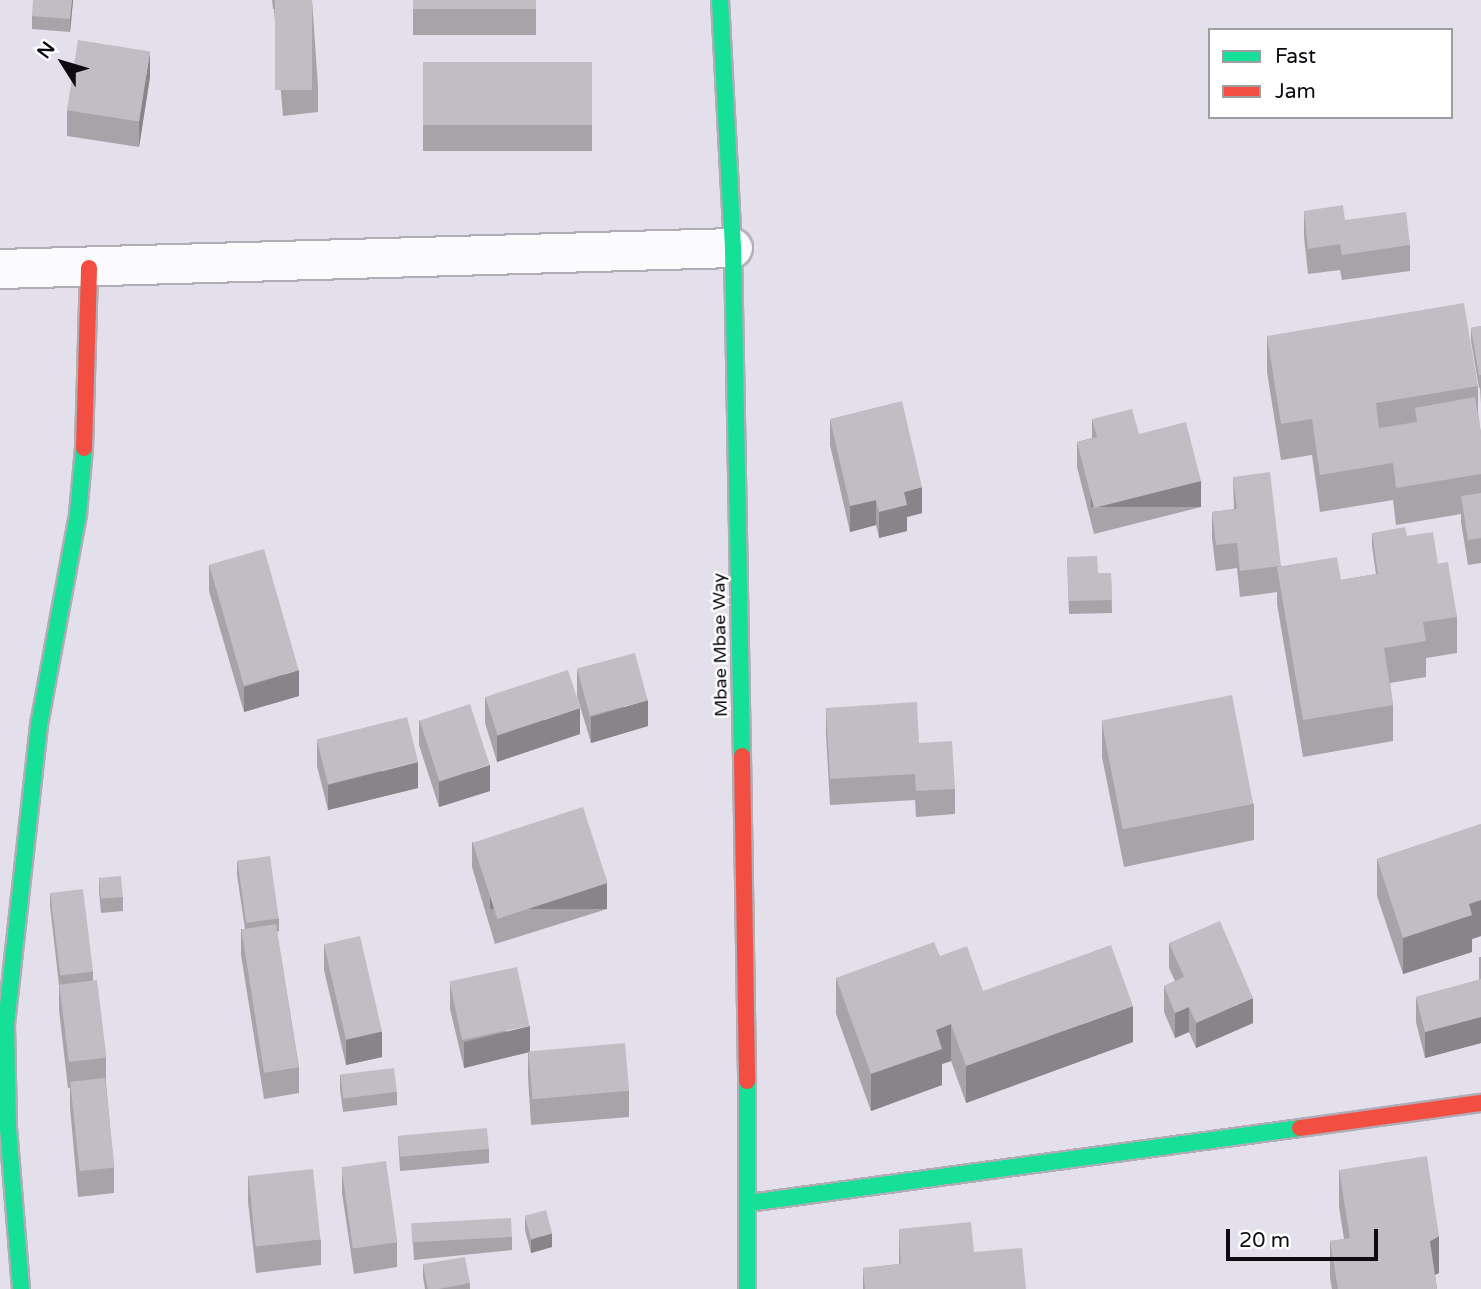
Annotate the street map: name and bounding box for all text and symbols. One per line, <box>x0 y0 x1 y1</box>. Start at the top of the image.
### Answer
north arrow <box>28 28 98 98</box>
legend <box>1208 28 1453 119</box>
text: N <box>33 38 60 63</box>
text: Fast <box>1275 44 1316 69</box>
text: Jam <box>1275 79 1316 104</box>
street label: Mbae Mbae Way <box>708 573 732 717</box>
scale bar <box>1229 1216 1381 1260</box>
text: 20 m <box>1239 1228 1290 1253</box>

